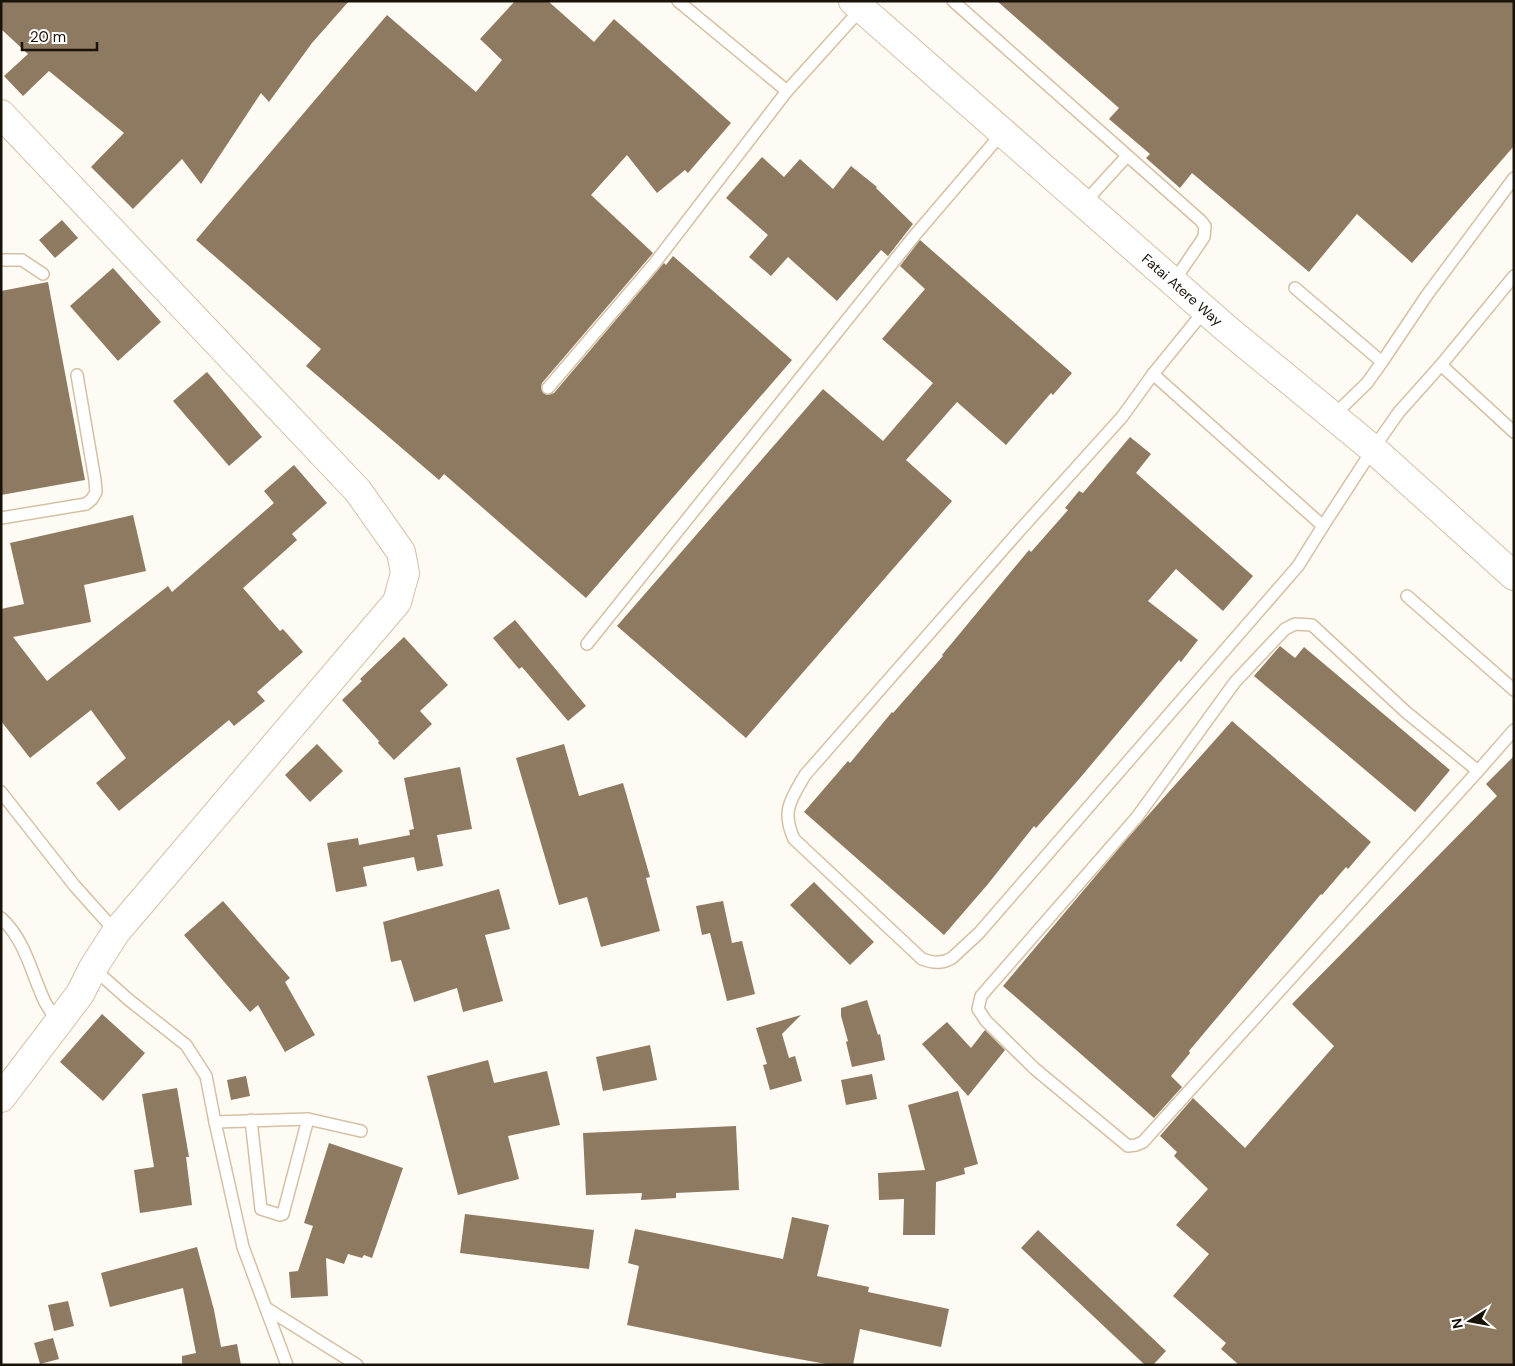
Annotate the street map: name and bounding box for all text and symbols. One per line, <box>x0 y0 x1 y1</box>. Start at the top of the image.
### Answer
scale bar <box>22 20 98 52</box>
text: 20 m <box>30 27 66 47</box>
street label: Fatai Atere Way <box>1138 250 1226 330</box>
north arrow <box>1445 1296 1495 1346</box>
text: N <box>1447 1317 1467 1330</box>

